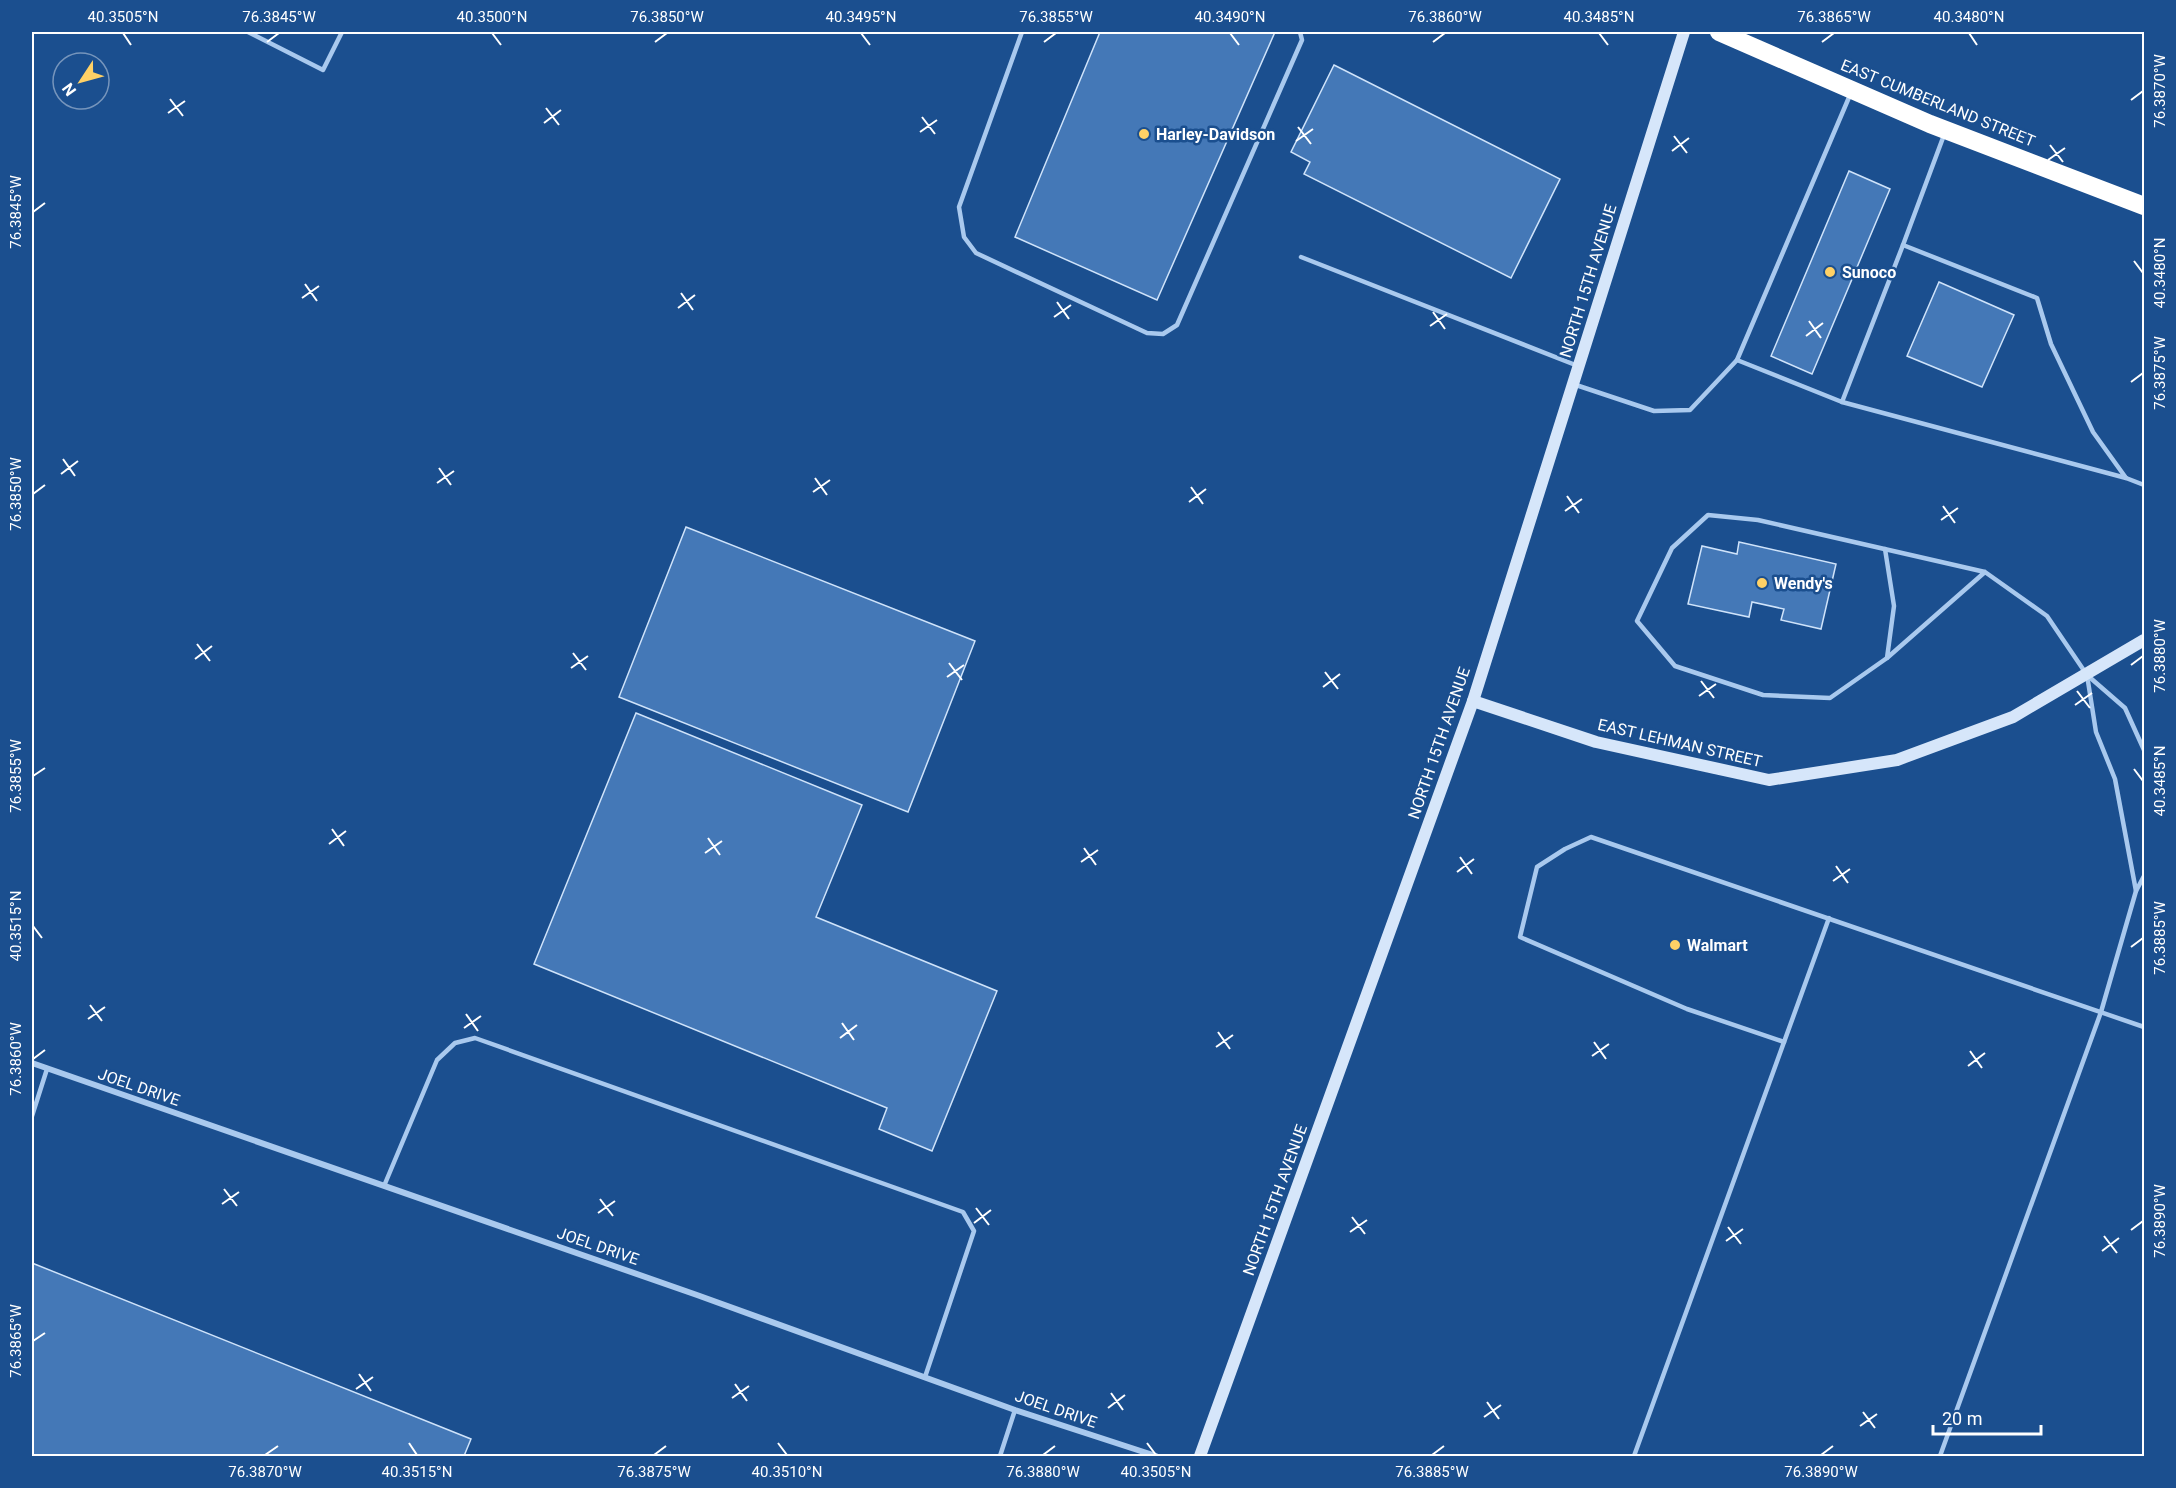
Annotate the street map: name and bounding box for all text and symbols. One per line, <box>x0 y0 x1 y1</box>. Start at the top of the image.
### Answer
text: 40.3505°N <box>88 8 158 26</box>
text: 76.3845°W <box>242 8 316 26</box>
text: 40.3500°N <box>457 8 527 26</box>
text: 76.3850°W <box>630 8 704 26</box>
text: 40.3495°N <box>826 8 896 26</box>
text: 76.3855°W <box>1019 8 1093 26</box>
text: 40.3490°N <box>1195 8 1265 26</box>
text: 76.3860°W <box>1408 8 1482 26</box>
text: 40.3485°N <box>1564 8 1634 26</box>
text: 76.3865°W <box>1797 8 1871 26</box>
text: 40.3480°N <box>1934 8 2004 26</box>
north arrow <box>51 51 111 111</box>
text: 76.3870°W <box>2151 54 2169 128</box>
street label: EAST CUMBERLAND STREET <box>1838 55 2038 151</box>
text: N <box>58 79 80 100</box>
place label: Harley-Davidson <box>1156 125 1275 144</box>
marker: Harley-Davidson <box>1137 127 1151 141</box>
text: 76.3845°W <box>7 175 25 249</box>
street label: NORTH 15TH AVENUE <box>1556 202 1620 360</box>
text: 40.3480°N <box>2151 238 2169 308</box>
place label: Sunoco <box>1842 263 1896 282</box>
marker: Sunoco <box>1823 265 1837 279</box>
text: 76.3875°W <box>2151 336 2169 410</box>
text: 76.3850°W <box>7 457 25 531</box>
place label: Wendy's <box>1774 574 1833 593</box>
marker: Wendy's <box>1755 576 1769 590</box>
text: 76.3880°W <box>2151 619 2169 693</box>
street label: NORTH 15TH AVENUE <box>1404 665 1474 821</box>
street label: EAST LEHMAN STREET <box>1596 715 1764 771</box>
text: 76.3855°W <box>7 739 25 813</box>
text: 40.3485°N <box>2151 746 2169 816</box>
text: 40.3515°N <box>7 891 25 961</box>
text: 76.3885°W <box>2151 901 2169 975</box>
place label: Walmart <box>1687 936 1748 955</box>
marker: Walmart <box>1668 938 1682 952</box>
text: 76.3860°W <box>7 1022 25 1096</box>
street label: JOEL DRIVE <box>95 1064 183 1110</box>
street label: NORTH 15TH AVENUE <box>1239 1122 1311 1278</box>
text: 76.3890°W <box>2151 1184 2169 1258</box>
street label: JOEL DRIVE <box>554 1223 642 1269</box>
text: 76.3865°W <box>7 1304 25 1378</box>
street label: JOEL DRIVE <box>1012 1386 1100 1432</box>
scale bar <box>1933 1398 2041 1436</box>
text: 20 m <box>1942 1408 1982 1429</box>
text: 76.3870°W <box>228 1463 302 1481</box>
text: 40.3515°N <box>382 1463 452 1481</box>
text: 76.3875°W <box>617 1463 691 1481</box>
text: 40.3510°N <box>752 1463 822 1481</box>
text: 76.3880°W <box>1006 1463 1080 1481</box>
text: 40.3505°N <box>1121 1463 1191 1481</box>
text: 76.3885°W <box>1395 1463 1469 1481</box>
text: 76.3890°W <box>1784 1463 1858 1481</box>

